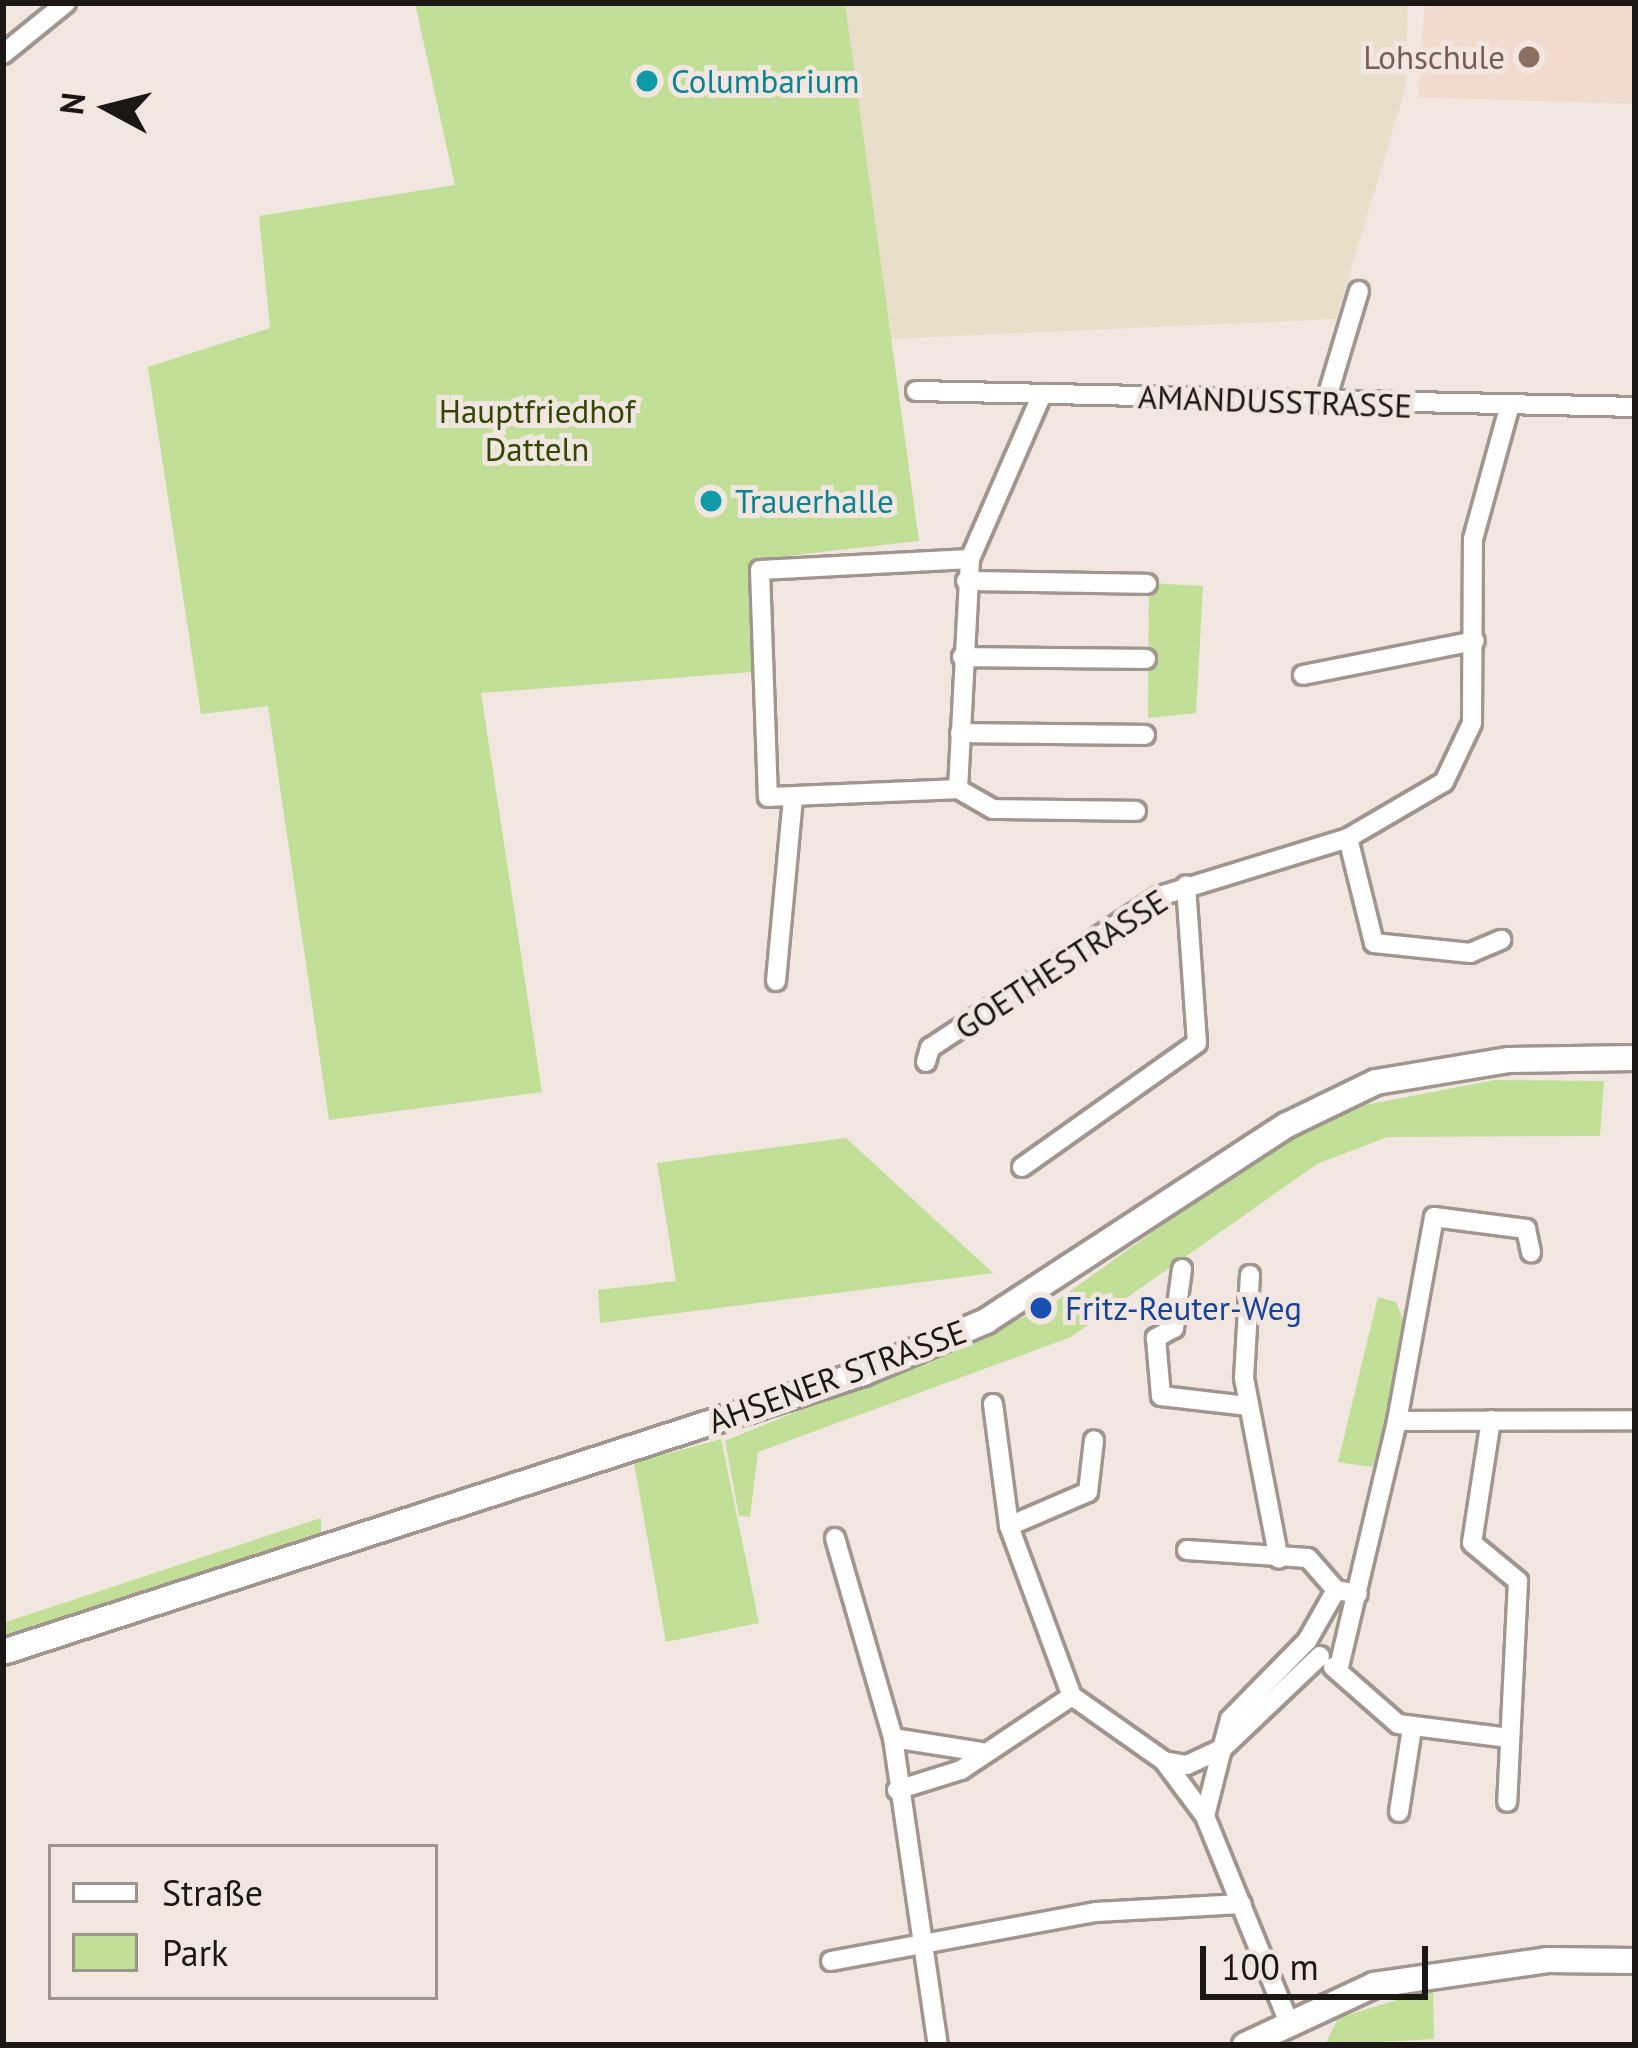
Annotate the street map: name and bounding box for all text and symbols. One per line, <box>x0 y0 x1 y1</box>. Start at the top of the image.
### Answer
place label: Lohschule <box>1363 37 1505 77</box>
marker: Lohschule <box>1516 44 1542 70</box>
north arrow <box>48 48 168 168</box>
place label: Columbarium <box>671 61 859 101</box>
marker: Columbarium <box>634 68 660 94</box>
text: N <box>49 90 94 117</box>
street label: AMANDUSSTRASSE <box>1137 376 1413 426</box>
park label: Hauptfriedhof Datteln <box>439 391 635 469</box>
place label: Trauerhalle <box>735 481 894 521</box>
marker: Trauerhalle <box>698 488 724 514</box>
street label: GOETHESTRASSE <box>947 881 1175 1047</box>
place label: Fritz-Reuter-Weg <box>1065 1288 1302 1328</box>
marker: Fritz-Reuter-Weg <box>1028 1295 1054 1321</box>
street label: AHSENER STRASSE <box>703 1311 971 1441</box>
legend <box>48 1844 438 2000</box>
text: Straße <box>162 1869 263 1916</box>
scale bar <box>1206 1922 1434 1996</box>
text: Park <box>162 1929 228 1976</box>
text: 100 m <box>1221 1943 1319 1990</box>

